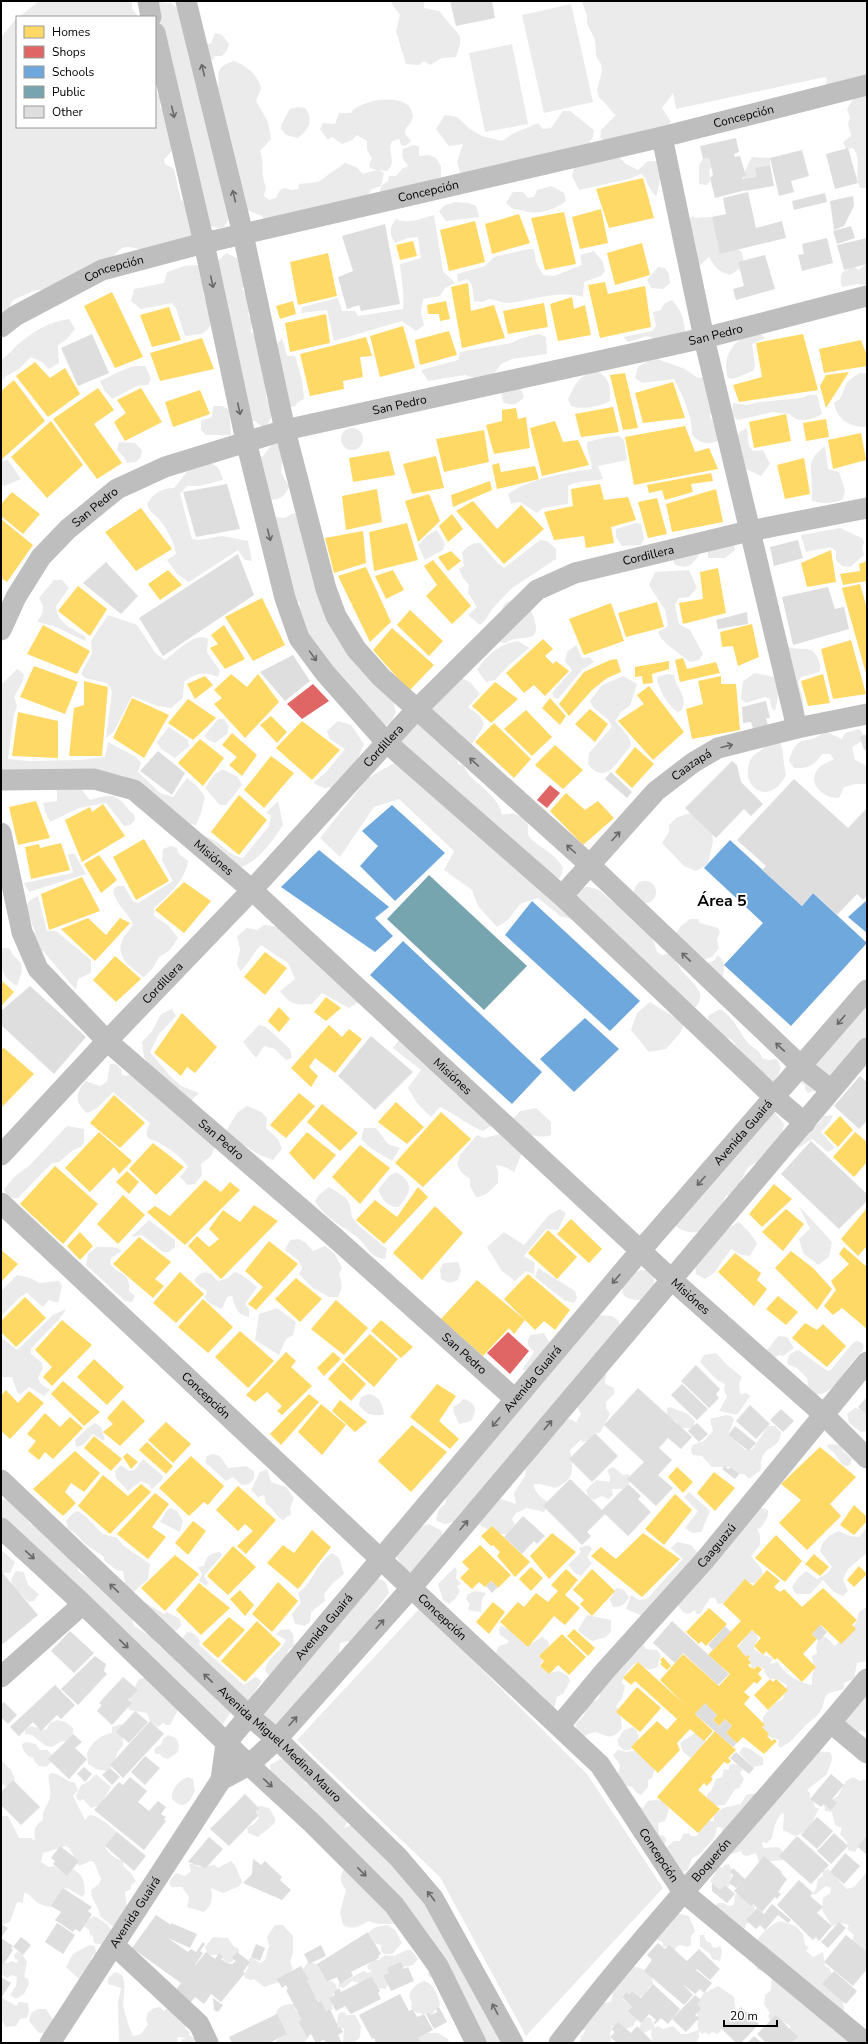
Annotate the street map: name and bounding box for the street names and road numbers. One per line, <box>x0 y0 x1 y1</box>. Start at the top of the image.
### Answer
street label: Concepción <box>712 101 776 132</box>
street label: Concepción <box>396 176 460 206</box>
street label: Concepción <box>81 251 145 286</box>
street label: San Pedro <box>687 320 745 349</box>
street label: San Pedro <box>371 391 428 419</box>
street label: San Pedro <box>68 483 122 531</box>
street label: Cordillera <box>621 541 676 569</box>
street label: Cordillera <box>360 721 407 771</box>
street label: Caazapá <box>668 745 715 785</box>
street label: Misiónes <box>191 836 237 879</box>
street label: Cordillera <box>139 959 187 1008</box>
street label: Misiónes <box>430 1054 476 1098</box>
street label: Avenida Guairá <box>710 1096 776 1169</box>
street label: San Pedro <box>195 1115 248 1164</box>
street label: Misiónes <box>668 1275 714 1318</box>
street label: San Pedro <box>438 1329 490 1378</box>
street label: Avenida Guairá <box>500 1342 565 1415</box>
street label: Concepción <box>178 1368 234 1422</box>
street label: Caaguazú <box>693 1520 740 1571</box>
street label: Avenida Guairá <box>291 1590 356 1663</box>
street label: Concepción <box>414 1590 470 1644</box>
street label: Avenida Miguel Medina Mauro <box>214 1682 345 1806</box>
street label: Concepción <box>635 1825 683 1885</box>
street label: Boquerón <box>688 1835 735 1885</box>
street label: Avenida Guairá <box>106 1873 164 1951</box>

